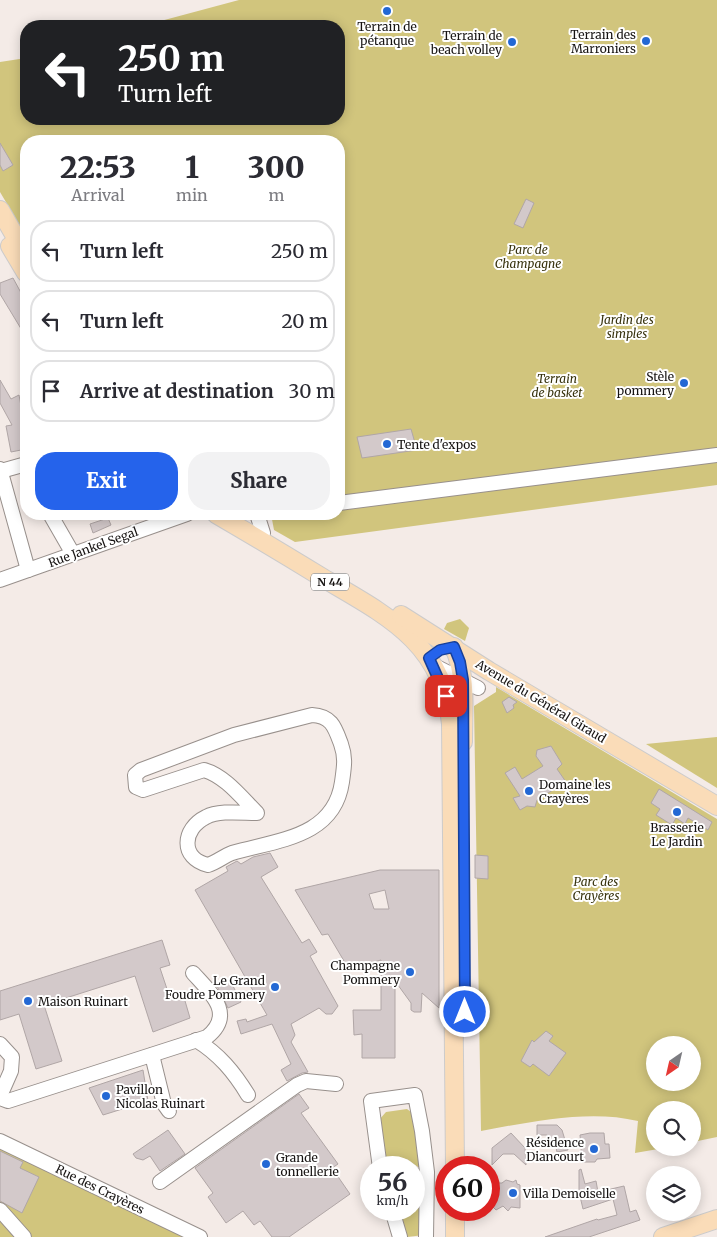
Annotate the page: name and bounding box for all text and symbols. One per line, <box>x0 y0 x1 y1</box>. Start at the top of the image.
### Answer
marker: Terrain de pétanque <box>381 5 393 17</box>
place label: Terrain de pétanque <box>357 19 417 48</box>
place label: Terrain des Marroniers <box>570 27 636 56</box>
place label: Terrain de beach volley <box>430 28 502 57</box>
marker: Terrain des Marroniers <box>640 35 652 47</box>
marker: Terrain de beach volley <box>506 36 518 48</box>
text: 250 m <box>118 37 224 81</box>
icon: left <box>35 40 100 105</box>
text: Turn left <box>118 80 212 108</box>
text: 22:53 <box>60 148 136 186</box>
text: 1 <box>185 148 199 186</box>
text: 300 <box>248 148 305 186</box>
text: Arrival <box>71 185 125 205</box>
text: min <box>176 185 208 205</box>
text: m <box>268 185 284 205</box>
icon: left <box>37 237 65 265</box>
text: Turn left <box>80 239 164 263</box>
text: 250 m <box>271 239 328 263</box>
park label: Parc de Champagne <box>495 242 561 271</box>
icon: left <box>37 307 65 335</box>
text: Turn left <box>80 309 164 333</box>
text: 20 m <box>281 309 328 333</box>
park label: Jardin des simples <box>598 312 654 341</box>
place label: Stèle pommery <box>617 369 674 398</box>
park label: Terrain de basket <box>532 371 583 400</box>
icon: arrive <box>37 377 65 405</box>
marker: Stèle pommery <box>678 377 690 389</box>
text: Arrive at destination <box>80 379 274 403</box>
text: 30 m <box>289 379 335 403</box>
place label: Tente d'expos <box>397 437 476 452</box>
marker: Tente d'expos <box>381 438 393 450</box>
button: Exit <box>35 452 178 510</box>
button: Share <box>188 452 330 510</box>
street label: Rue Jankel Segal <box>46 524 140 570</box>
road number: N 44 <box>311 574 349 590</box>
street label: Avenue du Général Giraud <box>472 656 609 746</box>
pin <box>425 675 467 717</box>
icon: arrive <box>432 682 460 710</box>
place label: Domaine les Crayères <box>539 777 611 806</box>
marker: Domaine les Crayères <box>523 785 535 797</box>
marker: Brasserie Le Jardin <box>671 806 683 818</box>
place label: Brasserie Le Jardin <box>650 820 704 849</box>
park label: Parc des Crayères <box>573 874 619 903</box>
place label: Champagne Pommery <box>331 958 400 987</box>
marker: Champagne Pommery <box>404 966 416 978</box>
place label: Le Grand Foudre Pommery <box>165 973 265 1002</box>
marker: Le Grand Foudre Pommery <box>269 981 281 993</box>
position arrow <box>438 985 490 1037</box>
place label: Maison Ruinart <box>38 994 128 1009</box>
marker: Maison Ruinart <box>22 995 34 1007</box>
north arrow <box>646 1036 701 1091</box>
map controls <box>646 1036 701 1221</box>
place label: Pavillon Nicolas Ruinart <box>116 1082 205 1111</box>
marker: Pavillon Nicolas Ruinart <box>100 1090 112 1102</box>
button: search <box>646 1101 701 1156</box>
place label: Résidence Diancourt <box>526 1135 584 1164</box>
marker: Résidence Diancourt <box>588 1143 600 1155</box>
place label: Grande tonnellerie <box>276 1150 339 1179</box>
speed limit sign: 60 <box>435 1156 500 1221</box>
marker: Grande tonnellerie <box>260 1158 272 1170</box>
street label: Rue des Crayères <box>53 1161 147 1217</box>
text: 56 <box>378 1166 407 1198</box>
button: layers <box>646 1166 701 1221</box>
place label: Villa Demoiselle <box>522 1186 616 1201</box>
marker: Villa Demoiselle <box>507 1187 519 1199</box>
text: km/h <box>377 1193 408 1208</box>

